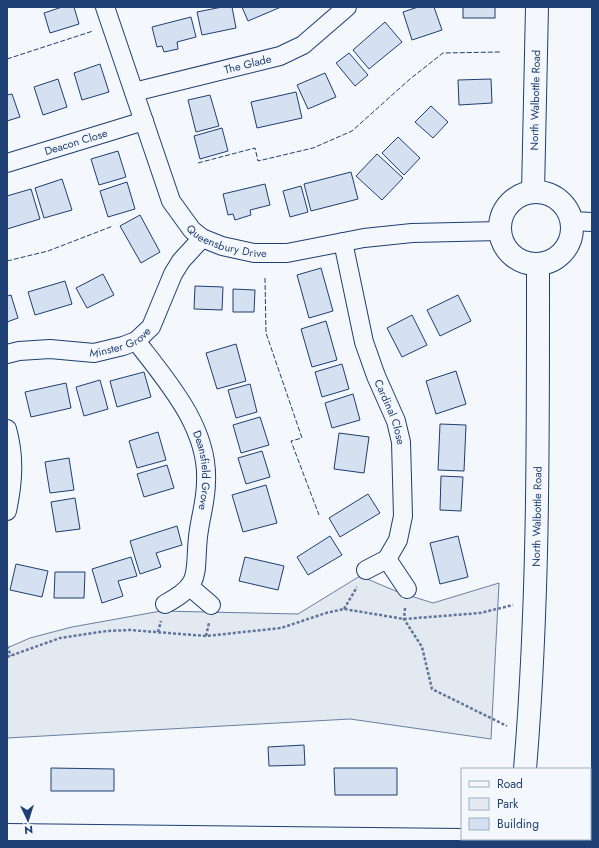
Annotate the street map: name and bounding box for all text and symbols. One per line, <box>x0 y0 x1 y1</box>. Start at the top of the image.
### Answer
street label: The Glade <box>222 50 273 78</box>
street label: North Walbottle Road <box>526 50 544 150</box>
street label: Deacon Close <box>42 125 110 159</box>
street label: Queensbury Drive <box>182 221 267 261</box>
street label: Minster Grove <box>89 323 154 361</box>
street label: Cardinal Close <box>370 377 409 446</box>
street label: Deansfield Grove <box>189 428 214 512</box>
street label: North Walbottle Road <box>528 466 545 567</box>
legend <box>461 768 591 840</box>
text: Road <box>497 775 523 793</box>
text: Park <box>497 795 519 813</box>
north arrow <box>8 800 48 840</box>
text: Building <box>497 815 539 833</box>
text: N <box>24 822 34 838</box>

